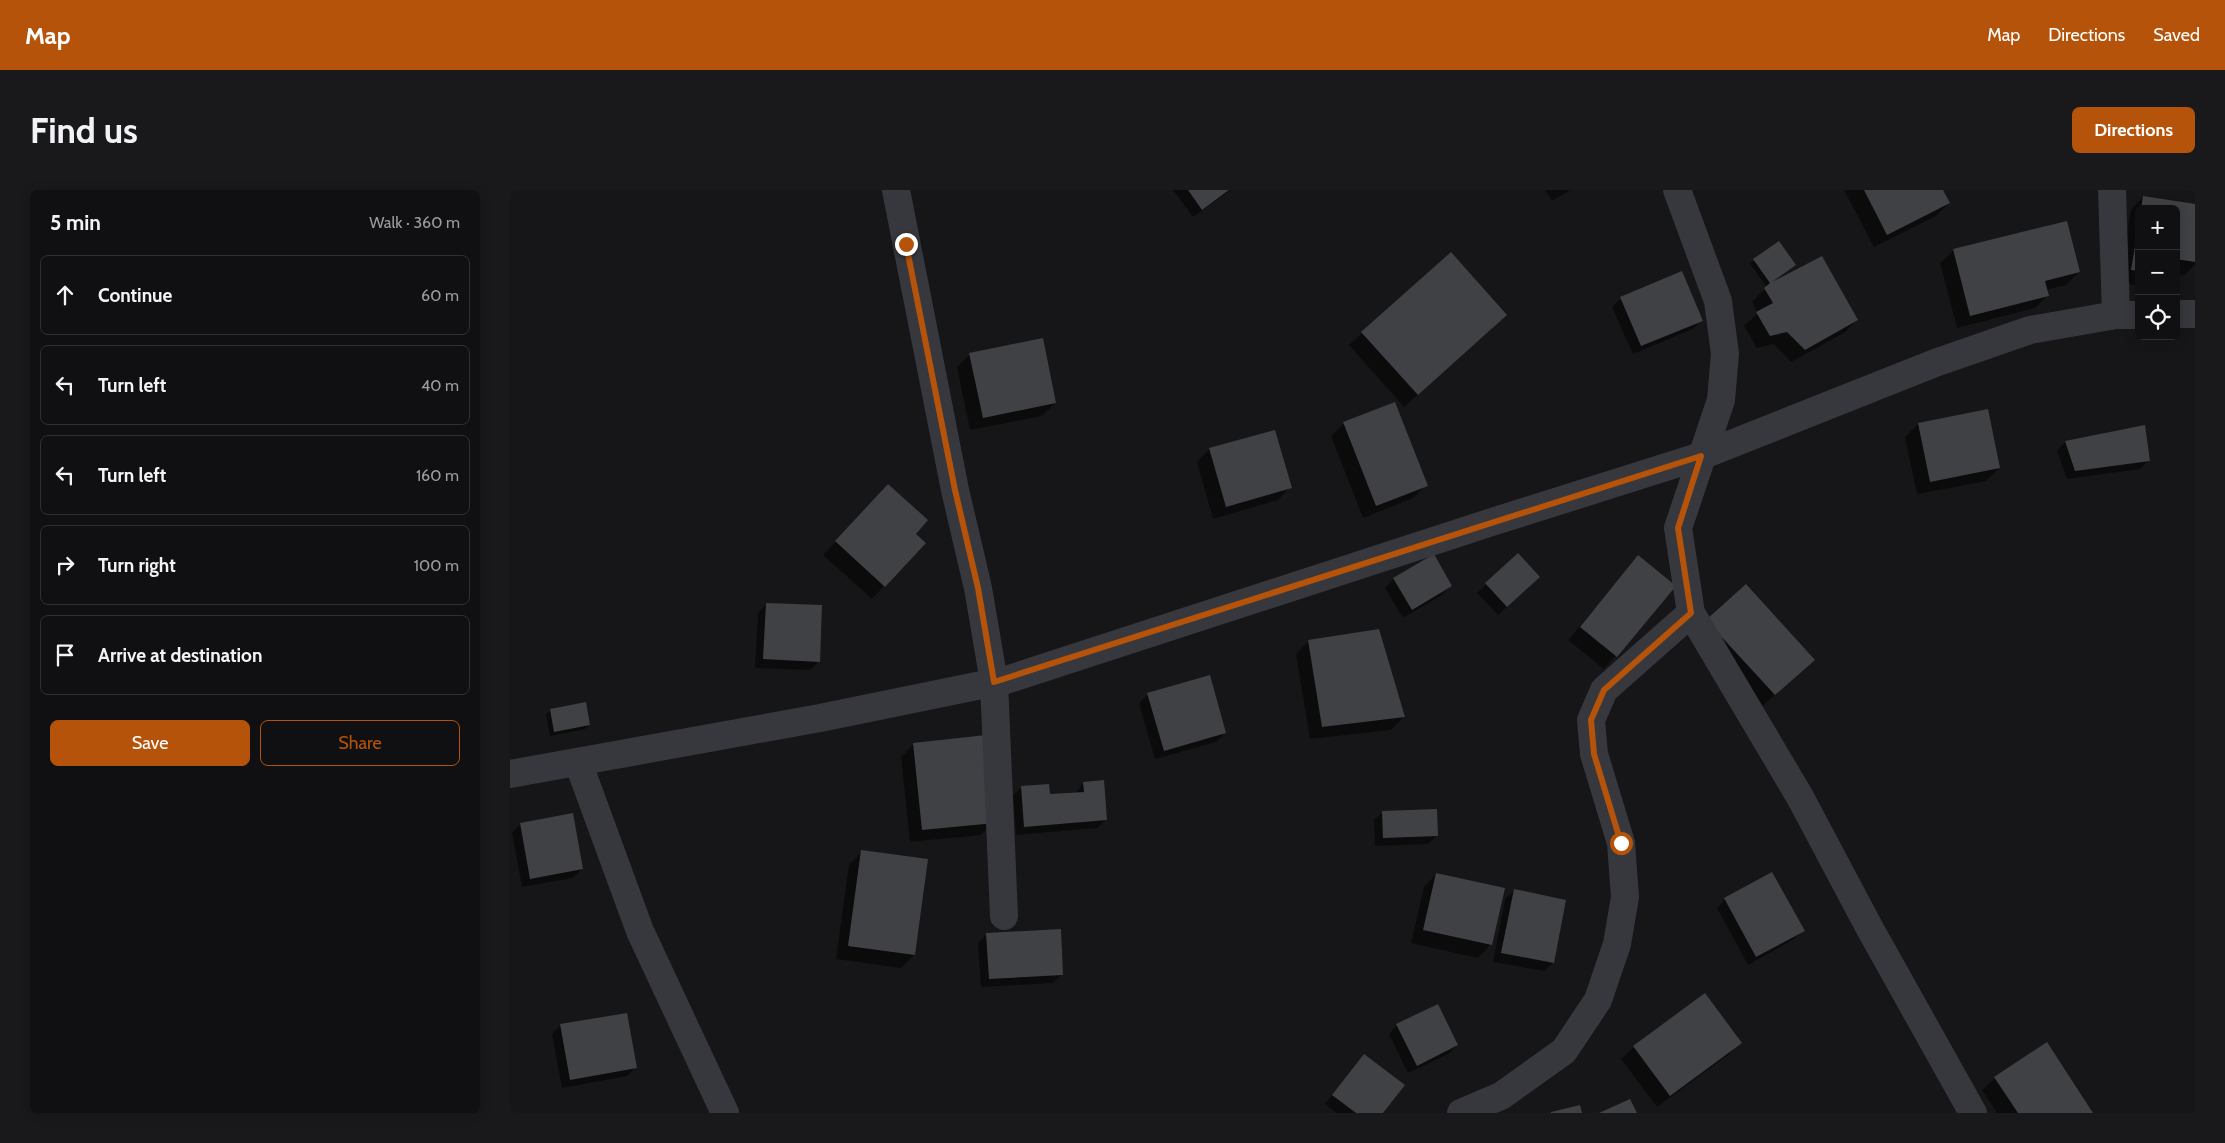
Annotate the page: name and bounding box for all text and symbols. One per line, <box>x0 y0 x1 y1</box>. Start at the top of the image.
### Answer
text: Map <box>25 21 71 50</box>
text: Map <box>1987 24 2020 46</box>
text: Directions <box>2048 24 2125 46</box>
text: Saved <box>2153 24 2200 46</box>
button: Directions <box>2072 107 2195 153</box>
text: Find us <box>30 109 138 152</box>
map controls <box>2135 205 2180 340</box>
button: + <box>2135 205 2180 250</box>
text: 5 min <box>50 210 101 235</box>
text: Walk · 360 m <box>369 213 460 232</box>
route end <box>895 233 918 256</box>
button: − <box>2135 250 2180 295</box>
icon: ahead <box>51 281 79 309</box>
text: Continue <box>98 284 172 307</box>
text: 60 m <box>421 286 459 305</box>
button: locate <box>2135 295 2180 340</box>
icon: left <box>51 371 79 399</box>
text: Turn left <box>98 374 166 397</box>
text: 40 m <box>421 376 459 395</box>
icon: left <box>51 461 79 489</box>
text: Turn left <box>98 464 166 487</box>
text: 160 m <box>416 466 459 485</box>
icon: right <box>51 551 79 579</box>
text: Turn right <box>98 554 176 577</box>
text: 100 m <box>414 556 459 575</box>
icon: arrive <box>51 641 79 669</box>
text: Arrive at destination <box>98 644 262 667</box>
button: Save <box>50 720 250 766</box>
button: Share <box>260 720 460 766</box>
route start <box>1610 832 1633 855</box>

